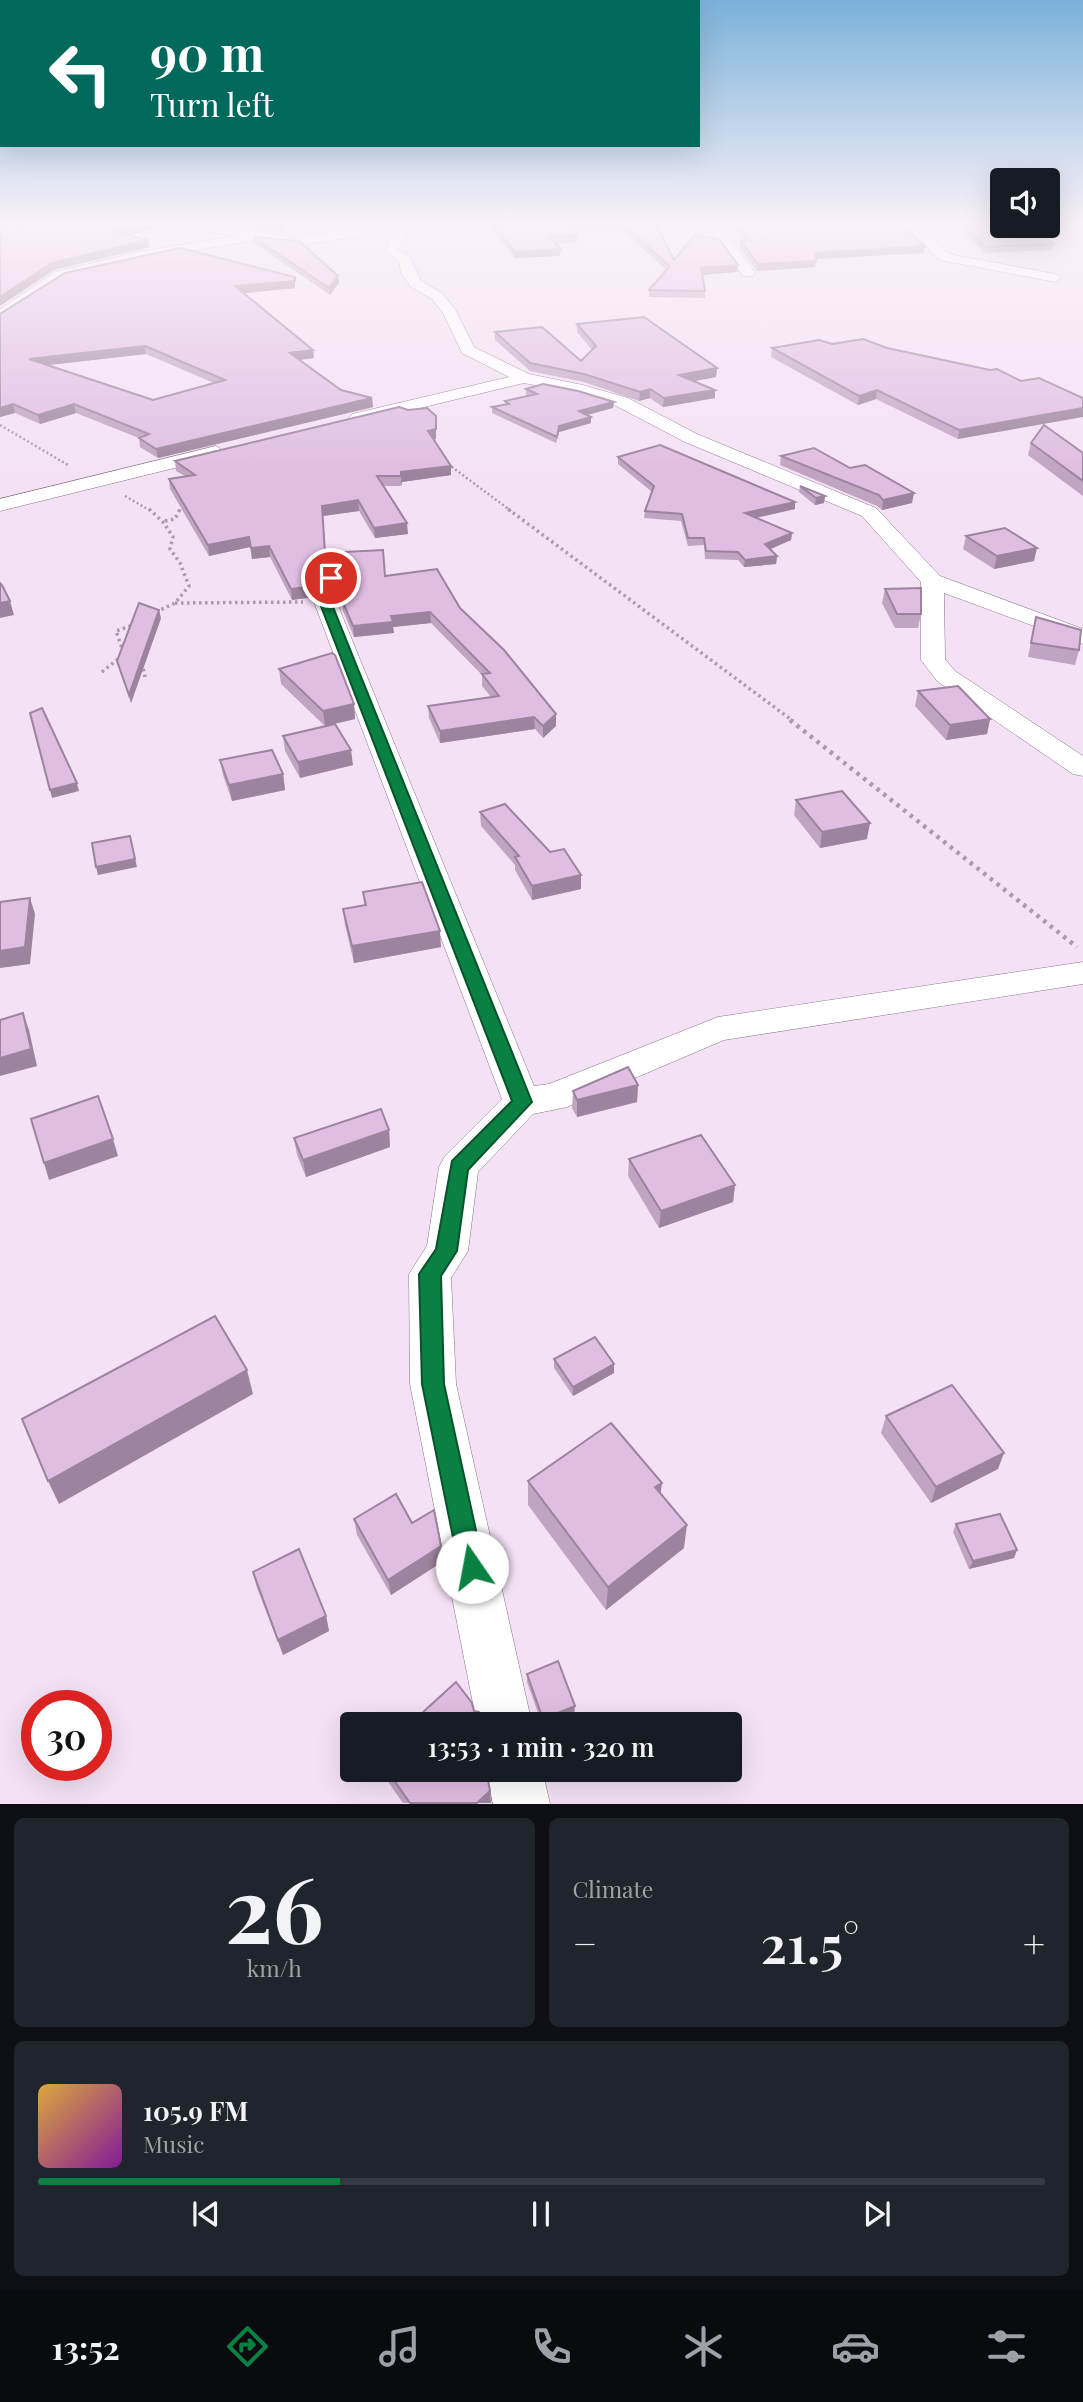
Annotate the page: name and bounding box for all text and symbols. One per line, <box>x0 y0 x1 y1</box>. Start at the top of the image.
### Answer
text: 90 m <box>150 19 264 84</box>
icon: left <box>35 28 126 119</box>
text: Turn left <box>150 82 274 125</box>
map controls <box>990 168 1060 238</box>
button: sound <box>990 168 1060 238</box>
pin <box>301 548 361 608</box>
icon: arrive <box>312 559 350 597</box>
position arrow <box>435 1530 509 1604</box>
speed limit sign: 30 <box>21 1690 112 1781</box>
text: 13:53 · 1 min · 320 m <box>428 1729 654 1764</box>
text: 26 <box>225 1846 324 1967</box>
text: Climate <box>573 1873 653 1904</box>
text: 21.5° <box>760 1908 859 1977</box>
text: − <box>573 1917 597 1968</box>
text: + <box>1023 1917 1045 1968</box>
text: km/h <box>247 1952 302 1983</box>
text: 105.9 FM <box>143 2093 248 2128</box>
text: Music <box>143 2128 204 2159</box>
icon: previous <box>187 2195 225 2233</box>
icon: pause <box>522 2195 560 2233</box>
icon: next <box>858 2195 896 2233</box>
icon: directions <box>223 2322 272 2371</box>
icon: music <box>375 2322 424 2371</box>
icon: phone <box>527 2322 576 2371</box>
icon: climate <box>679 2322 728 2371</box>
icon: car <box>831 2322 880 2371</box>
icon: filters <box>982 2322 1031 2371</box>
text: 13:52 <box>51 2325 120 2368</box>

